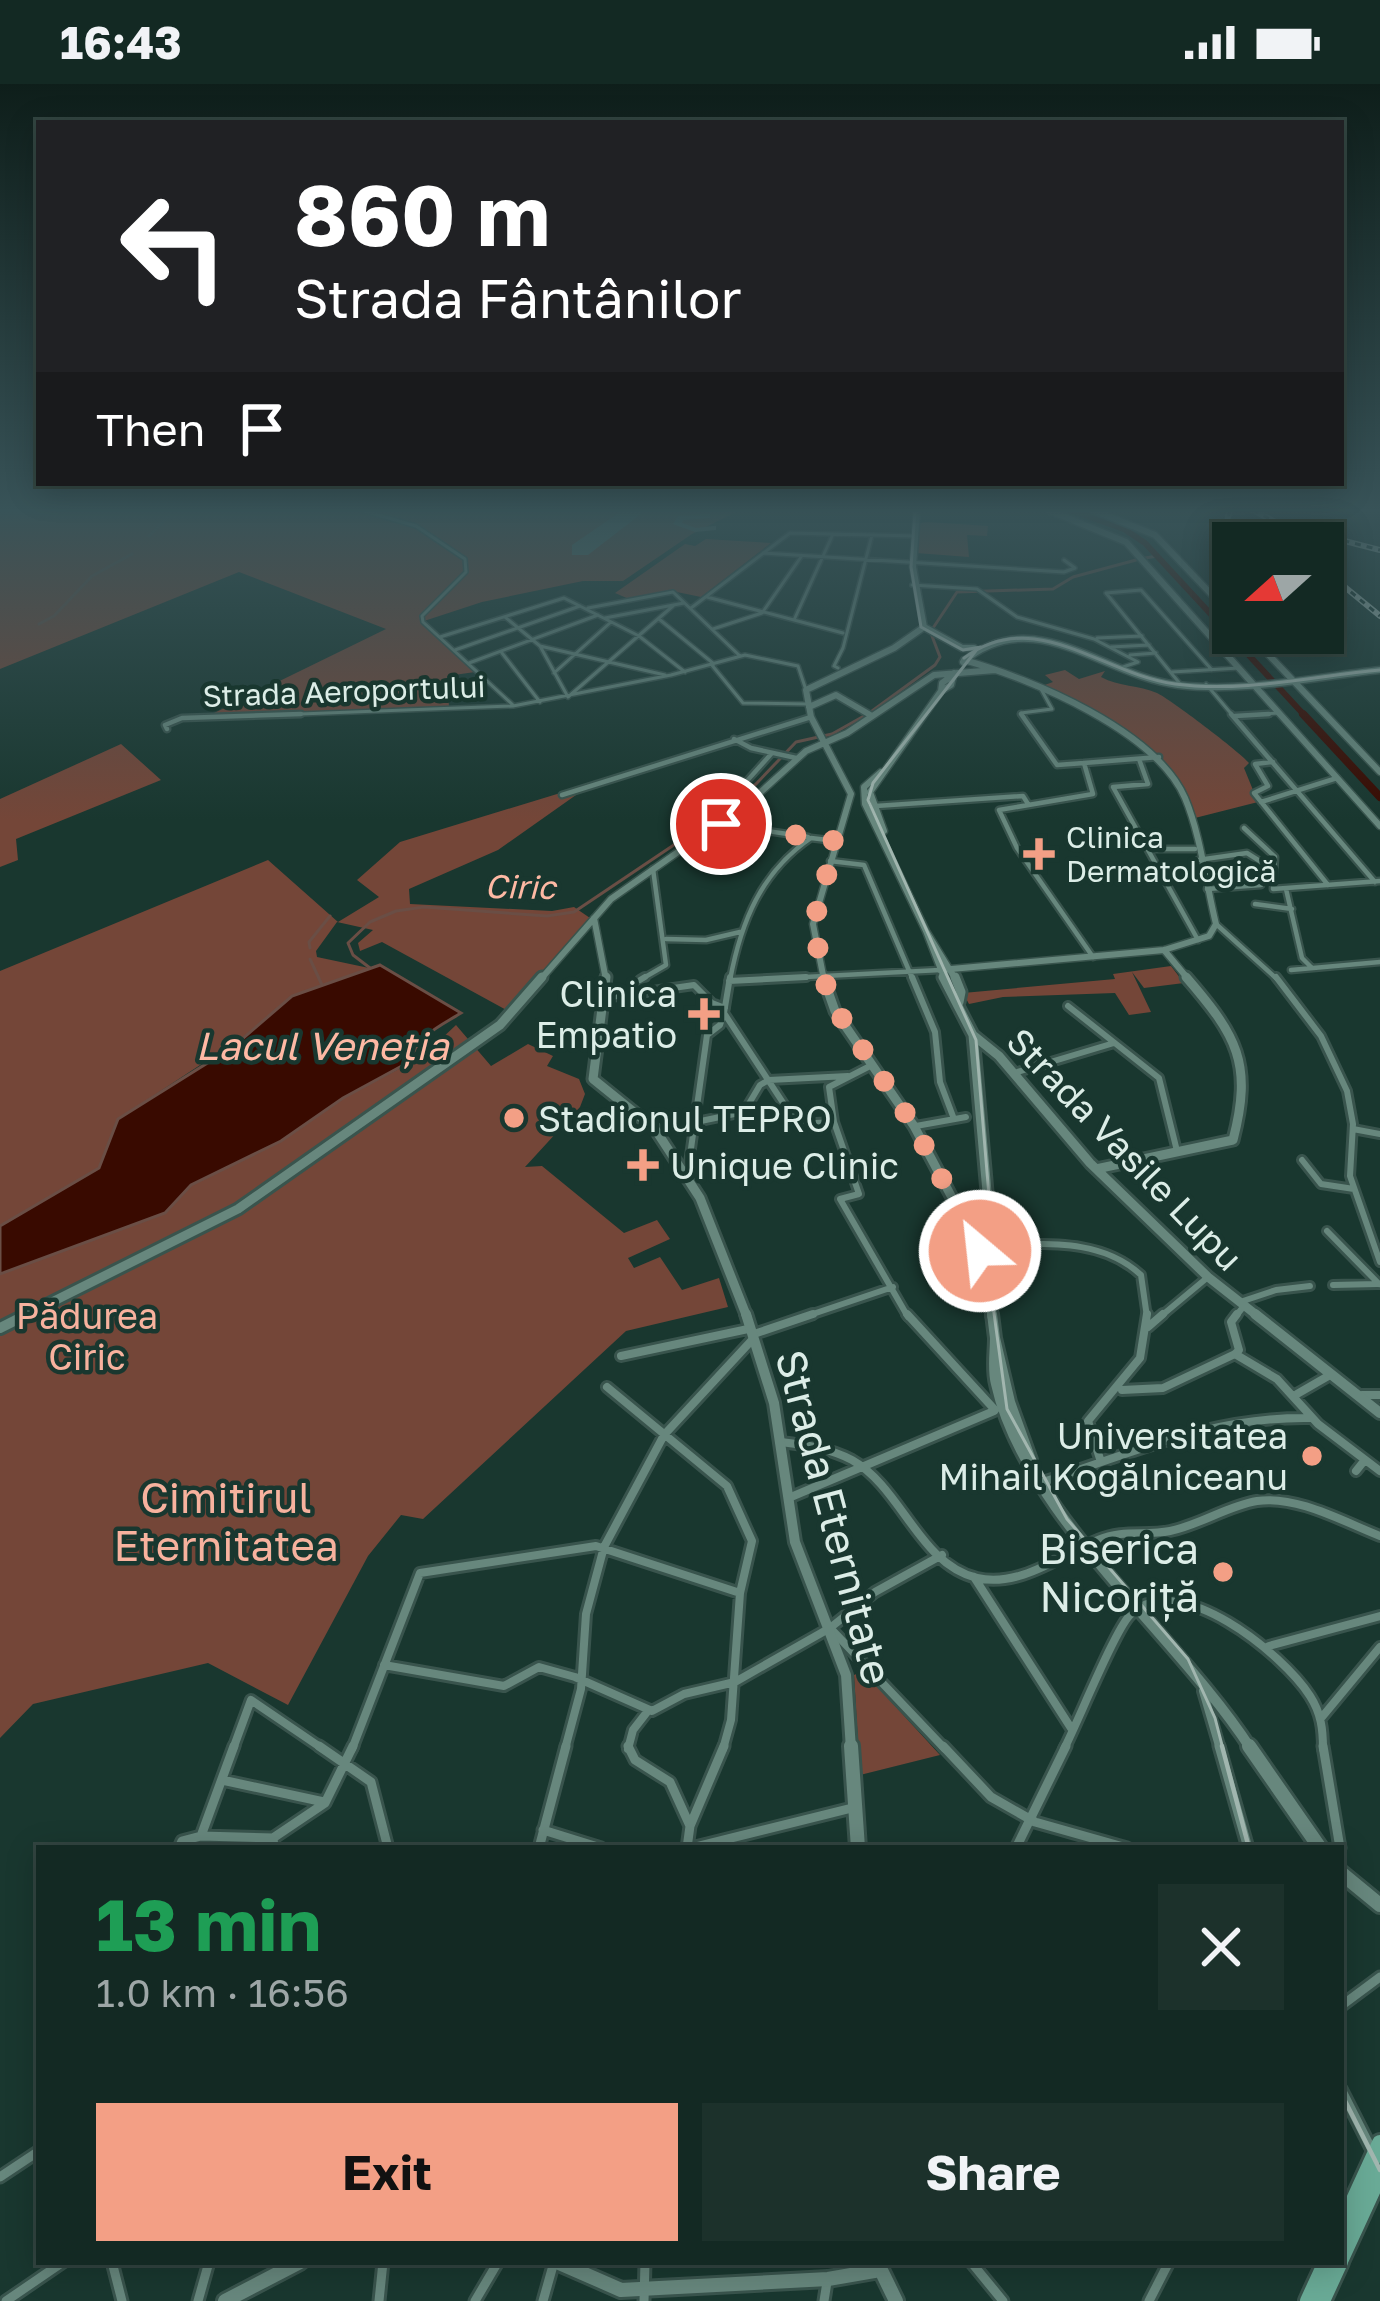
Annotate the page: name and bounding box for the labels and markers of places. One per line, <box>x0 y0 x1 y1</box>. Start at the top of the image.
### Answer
pin <box>670 773 772 875</box>
place label: Clinica Dermatologică <box>1066 819 1276 889</box>
marker: Clinica Dermatologică <box>1023 838 1055 870</box>
place label: Clinica Empatio <box>535 972 677 1056</box>
marker: Clinica Empatio <box>688 998 720 1030</box>
place label: Stadionul TEPRO <box>538 1097 832 1140</box>
marker: Stadionul TEPRO <box>501 1105 527 1131</box>
place label: Unique Clinic <box>670 1144 899 1187</box>
marker: Unique Clinic <box>627 1149 659 1181</box>
place label: Universitatea Mihail Kogălniceanu <box>938 1414 1288 1498</box>
marker: Universitatea Mihail Kogălniceanu <box>1299 1443 1325 1469</box>
place label: Biserica Nicoriță <box>1039 1523 1199 1622</box>
marker: Biserica Nicoriță <box>1210 1559 1236 1585</box>

